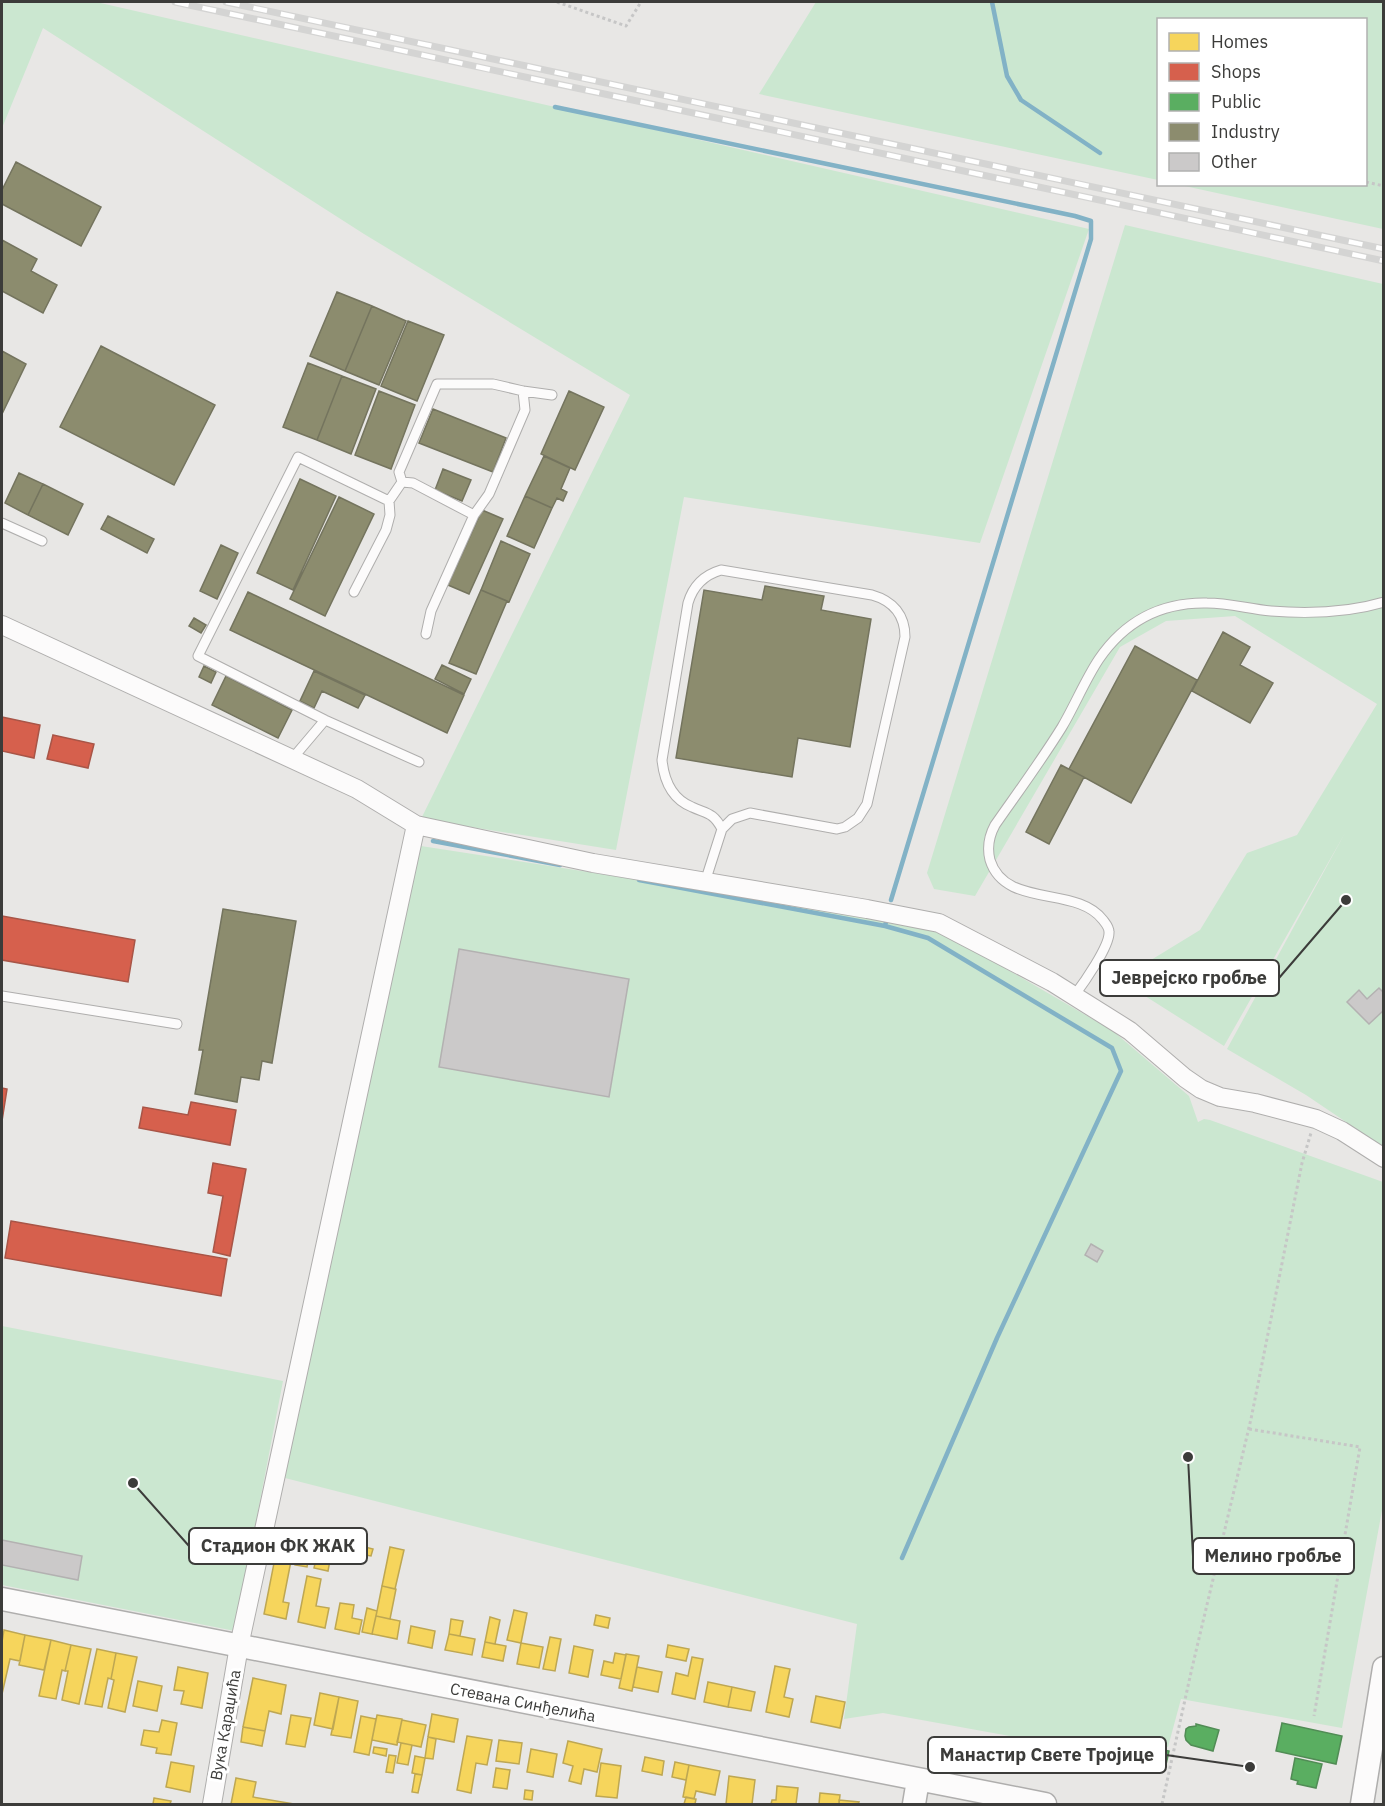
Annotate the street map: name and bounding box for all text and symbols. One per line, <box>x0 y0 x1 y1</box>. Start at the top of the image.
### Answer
legend <box>1157 18 1367 186</box>
text: Homes <box>1211 30 1268 53</box>
text: Shops <box>1211 60 1261 83</box>
text: Public <box>1211 90 1261 113</box>
text: Industry <box>1211 120 1280 143</box>
text: Other <box>1211 150 1257 173</box>
callout: Јеврејско гробље <box>1100 960 1279 996</box>
text: Јеврејско гробље <box>1111 966 1267 989</box>
callout: Стадион ФК ЖАК <box>189 1528 367 1564</box>
text: Стадион ФК ЖАК <box>201 1534 355 1557</box>
callout: Мелино гробље <box>1193 1538 1354 1574</box>
text: Мелино гробље <box>1204 1544 1342 1567</box>
street label: Вука Караџића <box>205 1668 245 1782</box>
street label: Стевана Синђелића <box>449 1678 598 1726</box>
callout: Манастир Свете Тројице <box>928 1737 1166 1773</box>
text: Манастир Свете Тројице <box>940 1743 1154 1766</box>

